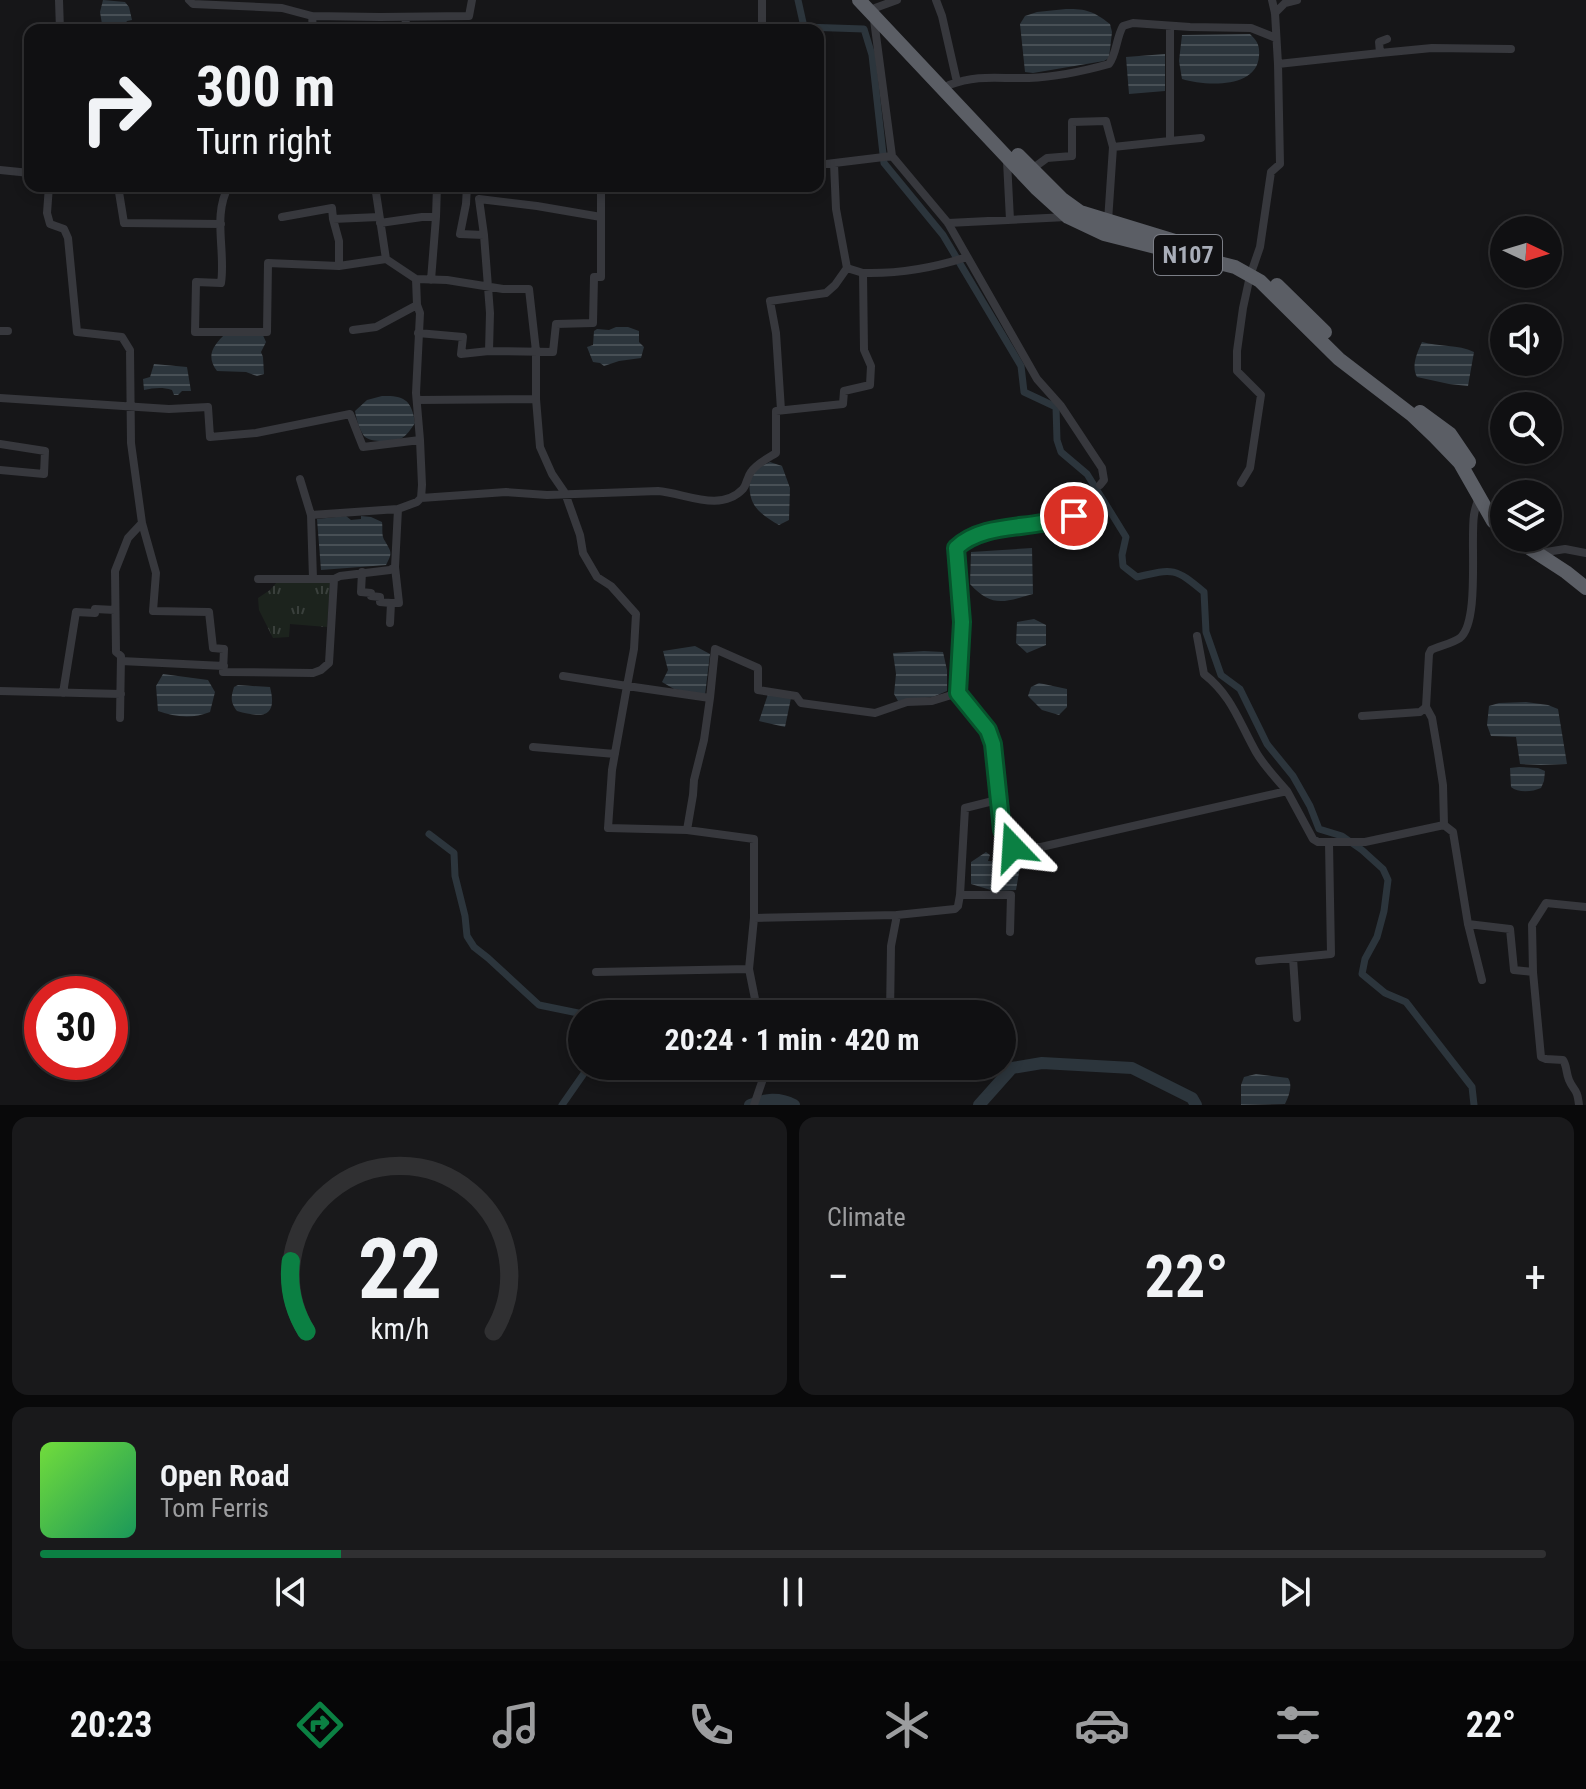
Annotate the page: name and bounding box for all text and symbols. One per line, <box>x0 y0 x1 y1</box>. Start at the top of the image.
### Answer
text: 300 m <box>196 54 335 120</box>
icon: right <box>64 56 168 160</box>
text: Turn right <box>196 121 332 163</box>
north arrow <box>1490 216 1562 288</box>
map controls <box>1490 216 1562 552</box>
road number: N107 <box>1154 235 1222 275</box>
button: sound <box>1490 304 1562 376</box>
button: search <box>1490 392 1562 464</box>
button: layers <box>1490 480 1562 552</box>
pin <box>1040 482 1108 550</box>
icon: arrive <box>1052 494 1096 538</box>
position arrow <box>971 805 1055 889</box>
speed limit sign: 30 <box>24 976 128 1080</box>
text: 20:24 · 1 min · 420 m <box>665 1022 919 1057</box>
text: Climate <box>827 1202 906 1232</box>
text: 22 <box>357 1221 442 1318</box>
text: 22° <box>1145 1241 1229 1312</box>
text: − <box>827 1251 849 1303</box>
text: + <box>1524 1251 1546 1303</box>
text: km/h <box>370 1312 429 1346</box>
text: Open Road <box>160 1458 290 1493</box>
text: Tom Ferris <box>160 1493 269 1523</box>
icon: previous <box>269 1570 313 1614</box>
icon: pause <box>771 1570 815 1614</box>
icon: next <box>1273 1570 1317 1614</box>
icon: directions <box>292 1697 348 1753</box>
icon: music <box>488 1697 544 1753</box>
icon: phone <box>683 1697 739 1753</box>
icon: climate <box>879 1697 935 1753</box>
icon: car <box>1074 1697 1130 1753</box>
icon: filters <box>1270 1697 1326 1753</box>
text: 20:23 <box>70 1704 152 1746</box>
text: 22° <box>1466 1704 1516 1746</box>

